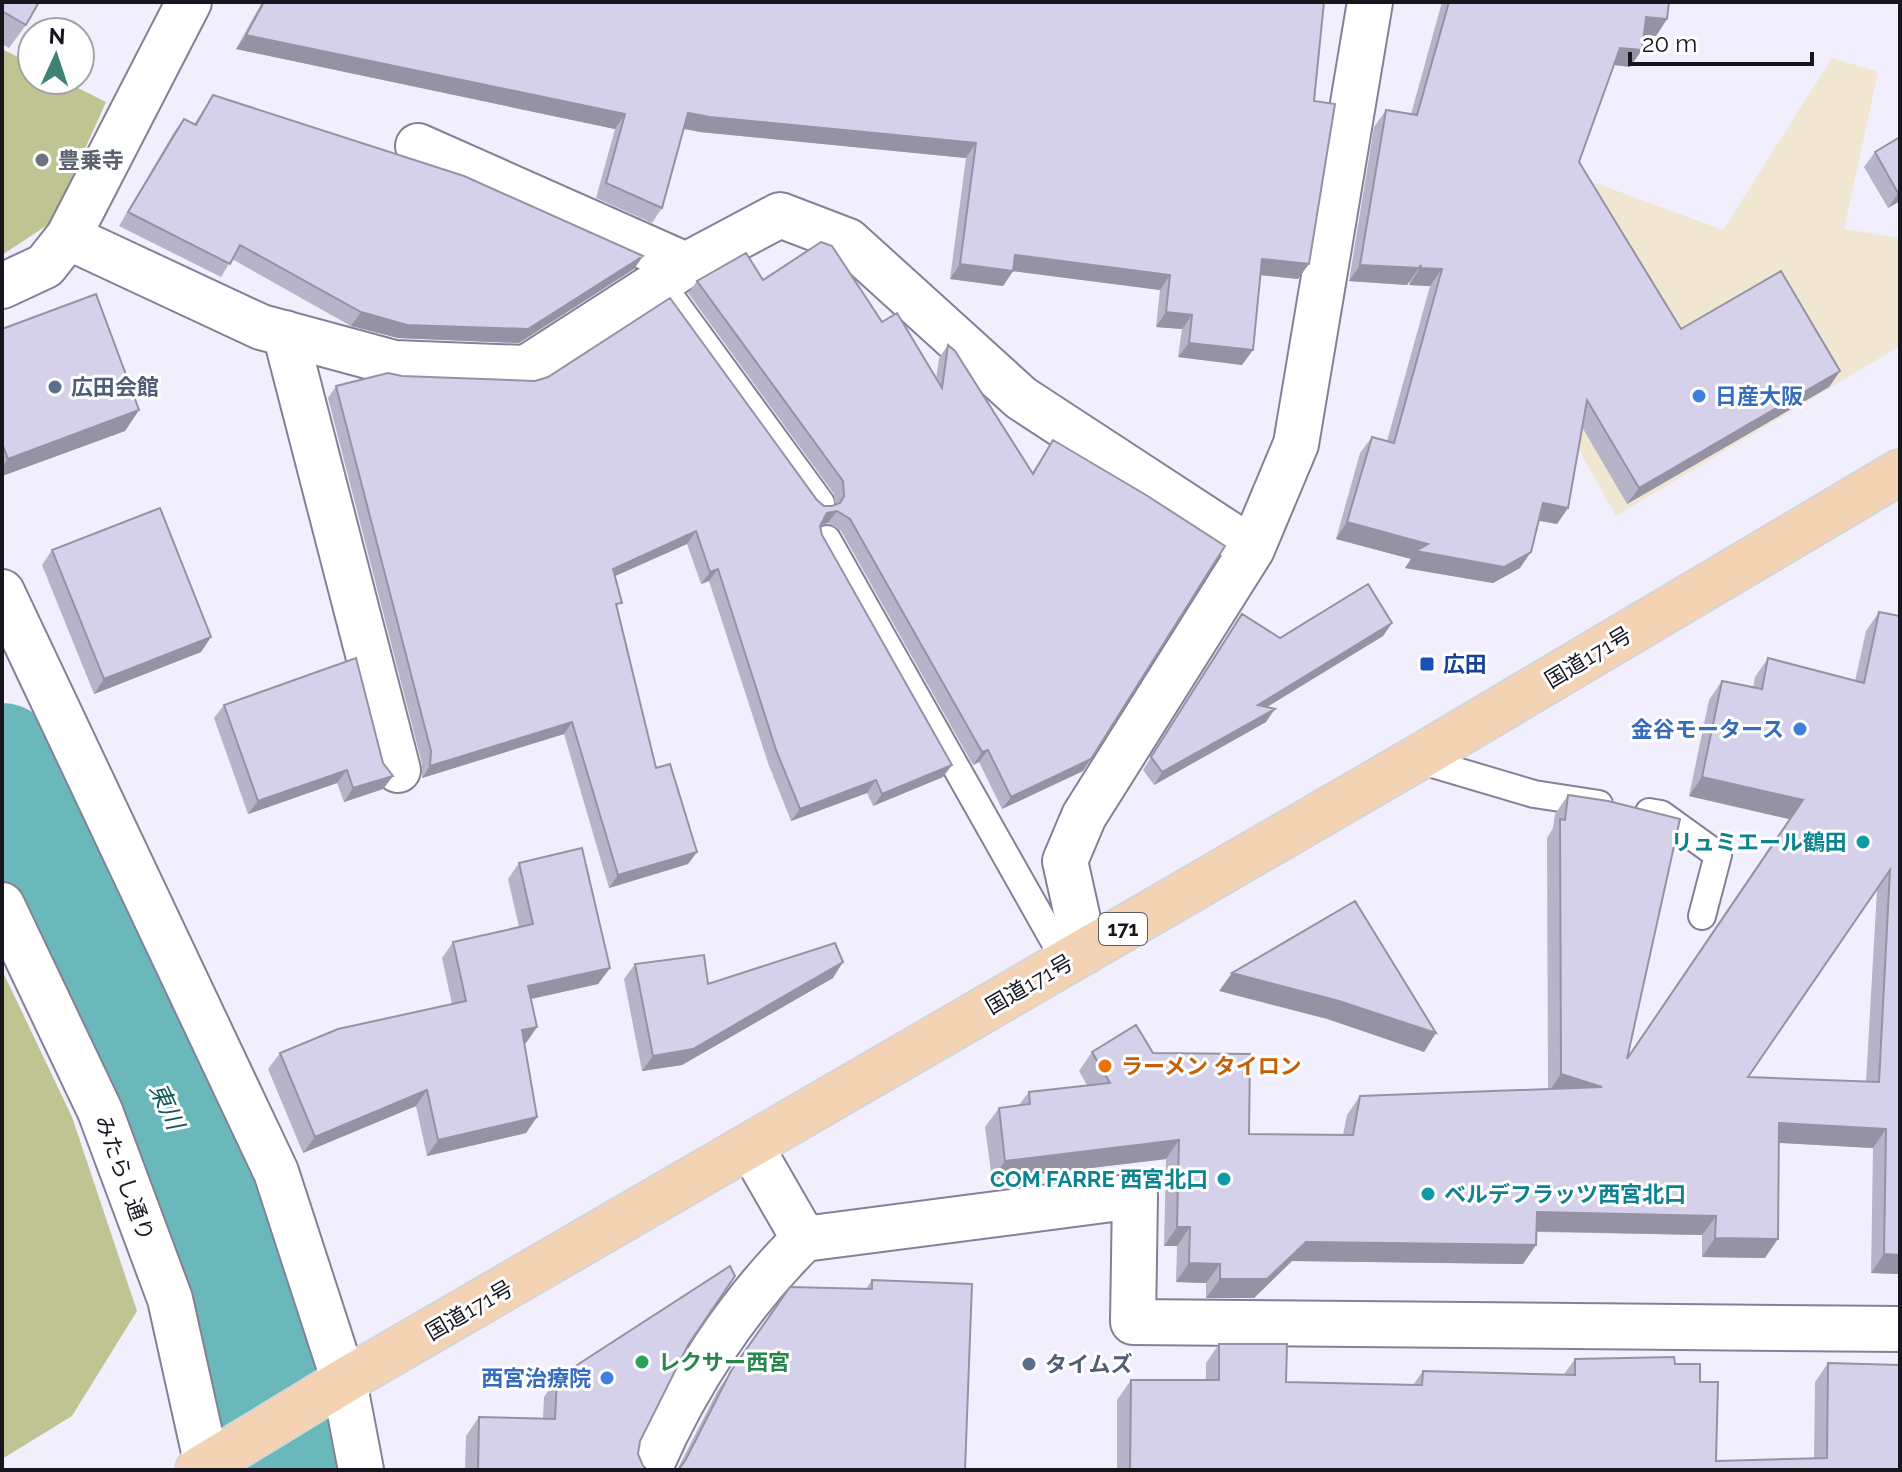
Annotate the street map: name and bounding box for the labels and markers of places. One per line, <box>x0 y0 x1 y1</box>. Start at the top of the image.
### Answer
place label: 豊乗寺 <box>58 147 124 173</box>
marker: 豊乗寺 <box>33 151 51 169</box>
place label: 広田会館 <box>71 374 159 400</box>
marker: 広田会館 <box>46 378 64 396</box>
place label: 日産大阪 <box>1715 383 1803 409</box>
marker: 日産大阪 <box>1690 387 1708 405</box>
place label: 広田 <box>1443 651 1487 677</box>
marker: 広田 <box>1418 655 1436 673</box>
place label: 金谷モータース <box>1631 716 1784 742</box>
marker: 金谷モータース <box>1791 720 1809 738</box>
place label: リュミエール鶴田 <box>1671 829 1847 855</box>
marker: リュミエール鶴田 <box>1854 833 1872 851</box>
place label: ラーメン タイロン <box>1121 1053 1301 1079</box>
marker: ラーメン タイロン <box>1096 1057 1114 1075</box>
place label: COM FARRE 西宮北口 <box>990 1166 1208 1192</box>
marker: COM FARRE 西宮北口 <box>1215 1170 1233 1188</box>
place label: ベルデフラッツ西宮北口 <box>1444 1181 1686 1207</box>
marker: ベルデフラッツ西宮北口 <box>1419 1185 1437 1203</box>
place label: レクサー西宮 <box>658 1349 790 1375</box>
place label: タイムズ <box>1045 1351 1133 1377</box>
marker: レクサー西宮 <box>633 1353 651 1371</box>
marker: タイムズ <box>1020 1355 1038 1373</box>
place label: 西宮治療院 <box>481 1365 591 1391</box>
marker: 西宮治療院 <box>598 1369 616 1387</box>

